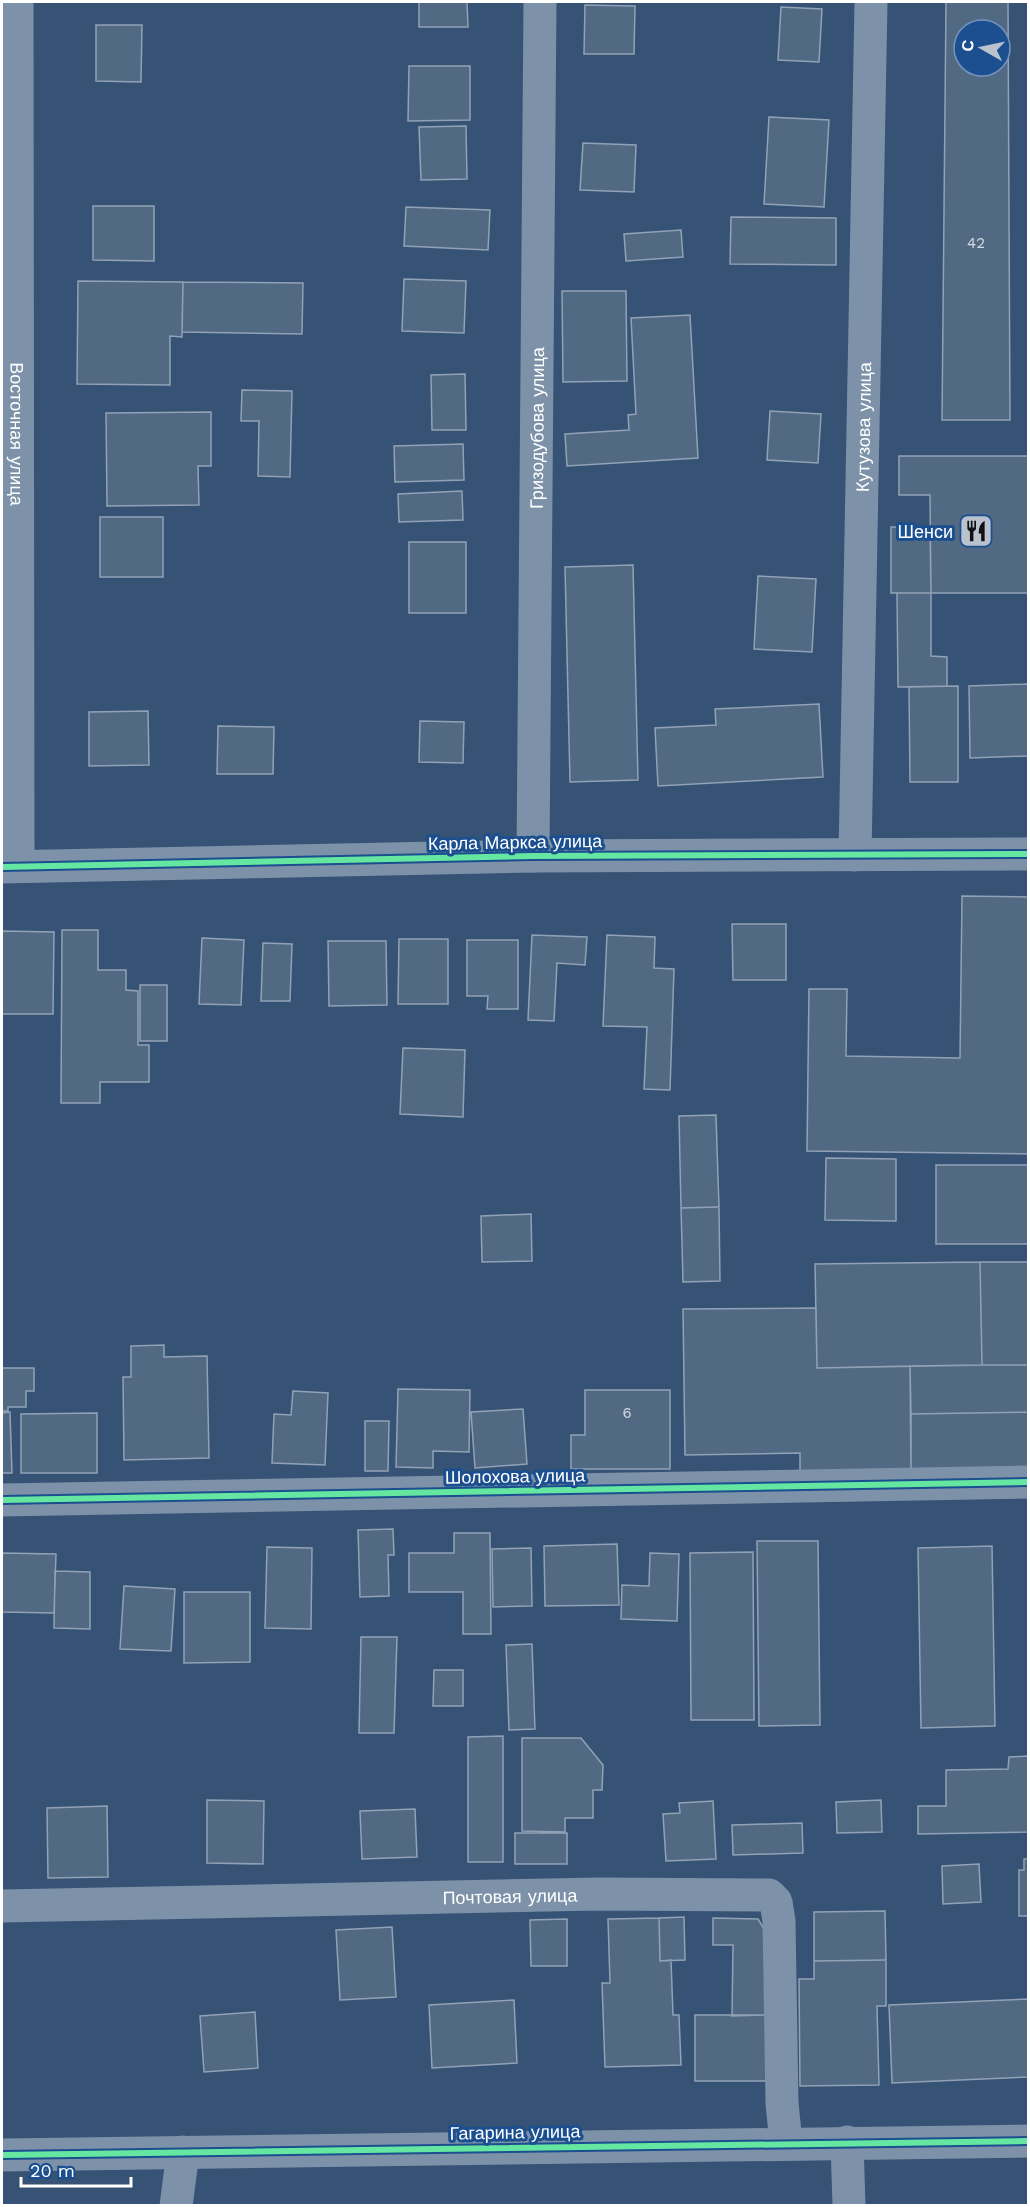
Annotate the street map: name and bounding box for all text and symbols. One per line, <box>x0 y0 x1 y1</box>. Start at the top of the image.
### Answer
north arrow <box>952 18 1012 78</box>
text: С <box>957 38 978 53</box>
house number: 42 <box>967 234 985 252</box>
street label: Гризодубова улица <box>525 346 548 509</box>
street label: Кутузова улица <box>851 361 875 492</box>
street label: Восточная улица <box>7 362 28 507</box>
restaurant icon: Шенси <box>958 513 994 549</box>
place label: Шенси <box>897 521 953 542</box>
street label: Карла Маркса улица <box>428 830 603 854</box>
house number: 6 <box>622 1404 632 1422</box>
street label: Шолохова улица <box>445 1464 586 1488</box>
street label: Почтовая улица <box>442 1884 578 1908</box>
street label: Гагарина улица <box>450 2120 581 2144</box>
scale bar <box>21 2150 130 2188</box>
text: 20 m <box>30 2160 75 2181</box>

